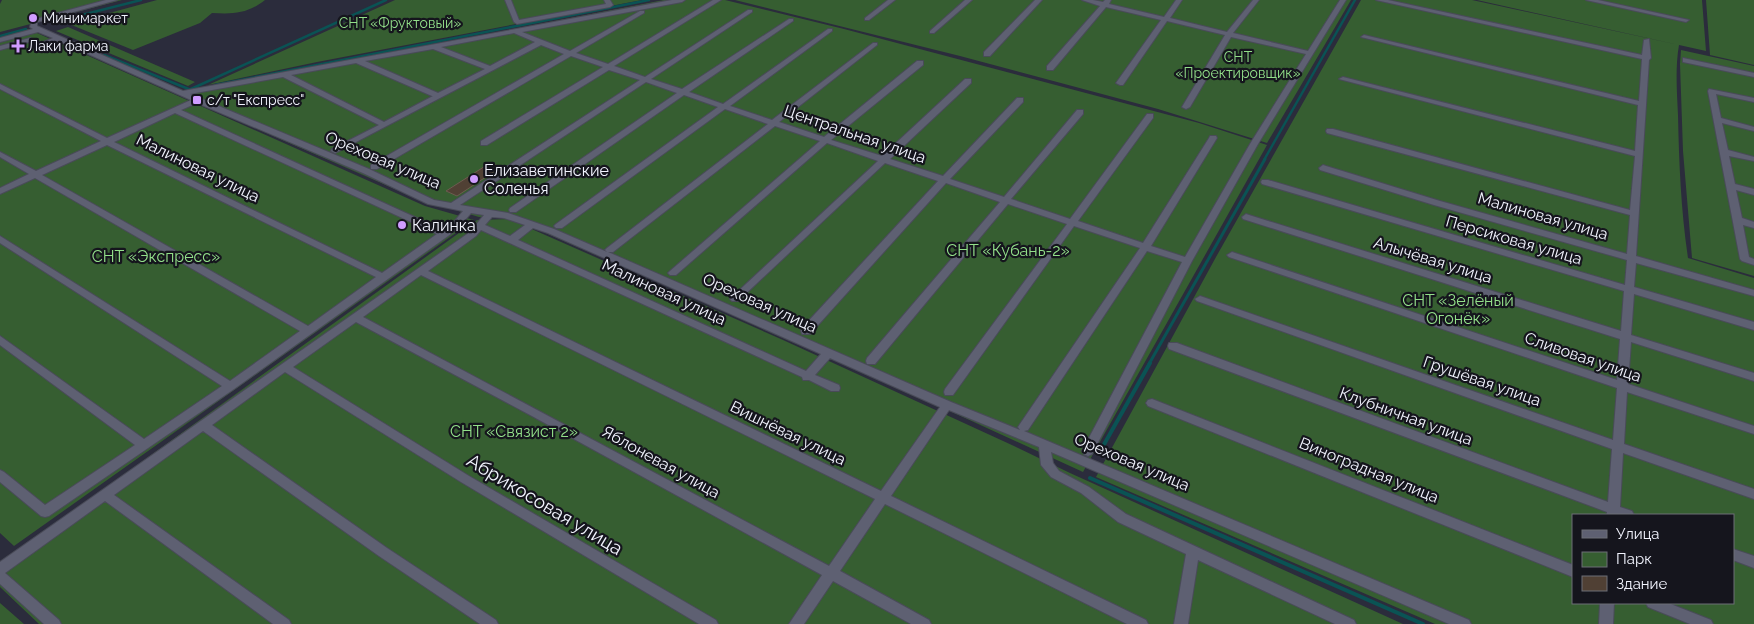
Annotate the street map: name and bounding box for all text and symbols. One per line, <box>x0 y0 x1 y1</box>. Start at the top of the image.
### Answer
place label: Минимаркет <box>43 10 128 26</box>
marker: Минимаркет <box>27 12 39 24</box>
park label: СНТ «Фруктовый» <box>339 15 461 31</box>
place label: Лаки фарма <box>28 38 108 54</box>
marker: Лаки фарма <box>12 40 24 52</box>
park label: СНТ «Проектировщик» <box>1175 49 1301 81</box>
place label: с/т "Експресс" <box>207 92 304 108</box>
marker: с/т "Експресс" <box>191 94 203 106</box>
street label: Центральная улица <box>782 101 928 167</box>
street label: Ореховая улица <box>323 127 443 193</box>
street label: Малиновая улица <box>133 130 263 206</box>
place label: Елизаветинские Соленья <box>484 161 609 198</box>
marker: Елизаветинские Соленья <box>468 173 480 185</box>
street label: Малиновая улица <box>1476 188 1610 244</box>
street label: Персиковая улица <box>1444 211 1584 269</box>
place label: Калинка <box>412 216 476 235</box>
marker: Калинка <box>396 219 408 231</box>
street label: Алычёвая улица <box>1371 233 1495 287</box>
park label: СНТ «Кубань-2» <box>946 241 1070 260</box>
park label: СНТ «Экспресс» <box>92 247 220 266</box>
street label: Малиновая улица <box>599 255 729 329</box>
street label: Ореховая улица <box>700 269 820 337</box>
park label: СНТ «Зелёный Огонёк» <box>1402 291 1514 328</box>
street label: Сливовая улица <box>1522 328 1644 386</box>
street label: Грушёвая улица <box>1421 352 1543 410</box>
street label: Клубничная улица <box>1337 383 1475 449</box>
street label: Вишнёвая улица <box>727 397 849 469</box>
park label: СНТ «Связист 2» <box>450 422 578 441</box>
street label: Яблоневая улица <box>599 422 723 502</box>
street label: Ореховая улица <box>1072 429 1192 495</box>
street label: Виноградная улица <box>1297 433 1441 507</box>
street label: Абрикосовая улица <box>463 449 627 559</box>
legend <box>1572 514 1734 604</box>
text: Улица <box>1616 525 1660 543</box>
text: Парк <box>1616 550 1652 568</box>
text: Здание <box>1616 575 1668 593</box>

